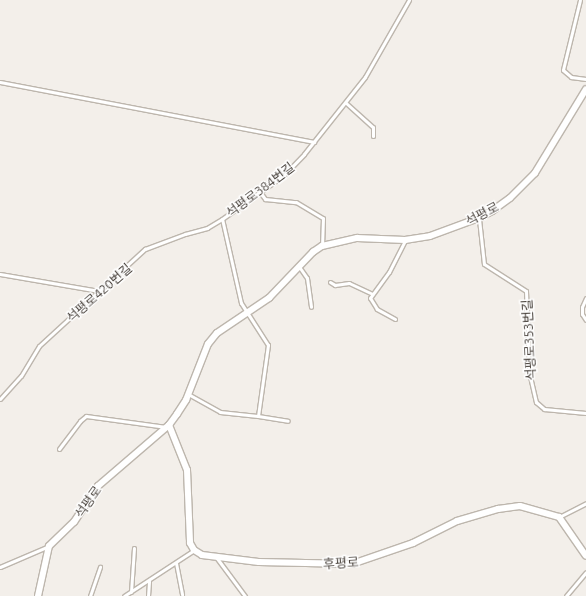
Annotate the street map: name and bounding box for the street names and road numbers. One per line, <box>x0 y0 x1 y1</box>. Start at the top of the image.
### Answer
street label: 석평로384번길 <box>223 159 297 221</box>
street label: 석평로 <box>462 199 502 229</box>
street label: 석평로420번길 <box>63 260 135 326</box>
street label: 석평로353번길 <box>519 299 539 381</box>
street label: 석평로 <box>71 483 105 521</box>
street label: 후평로 <box>323 554 359 572</box>

